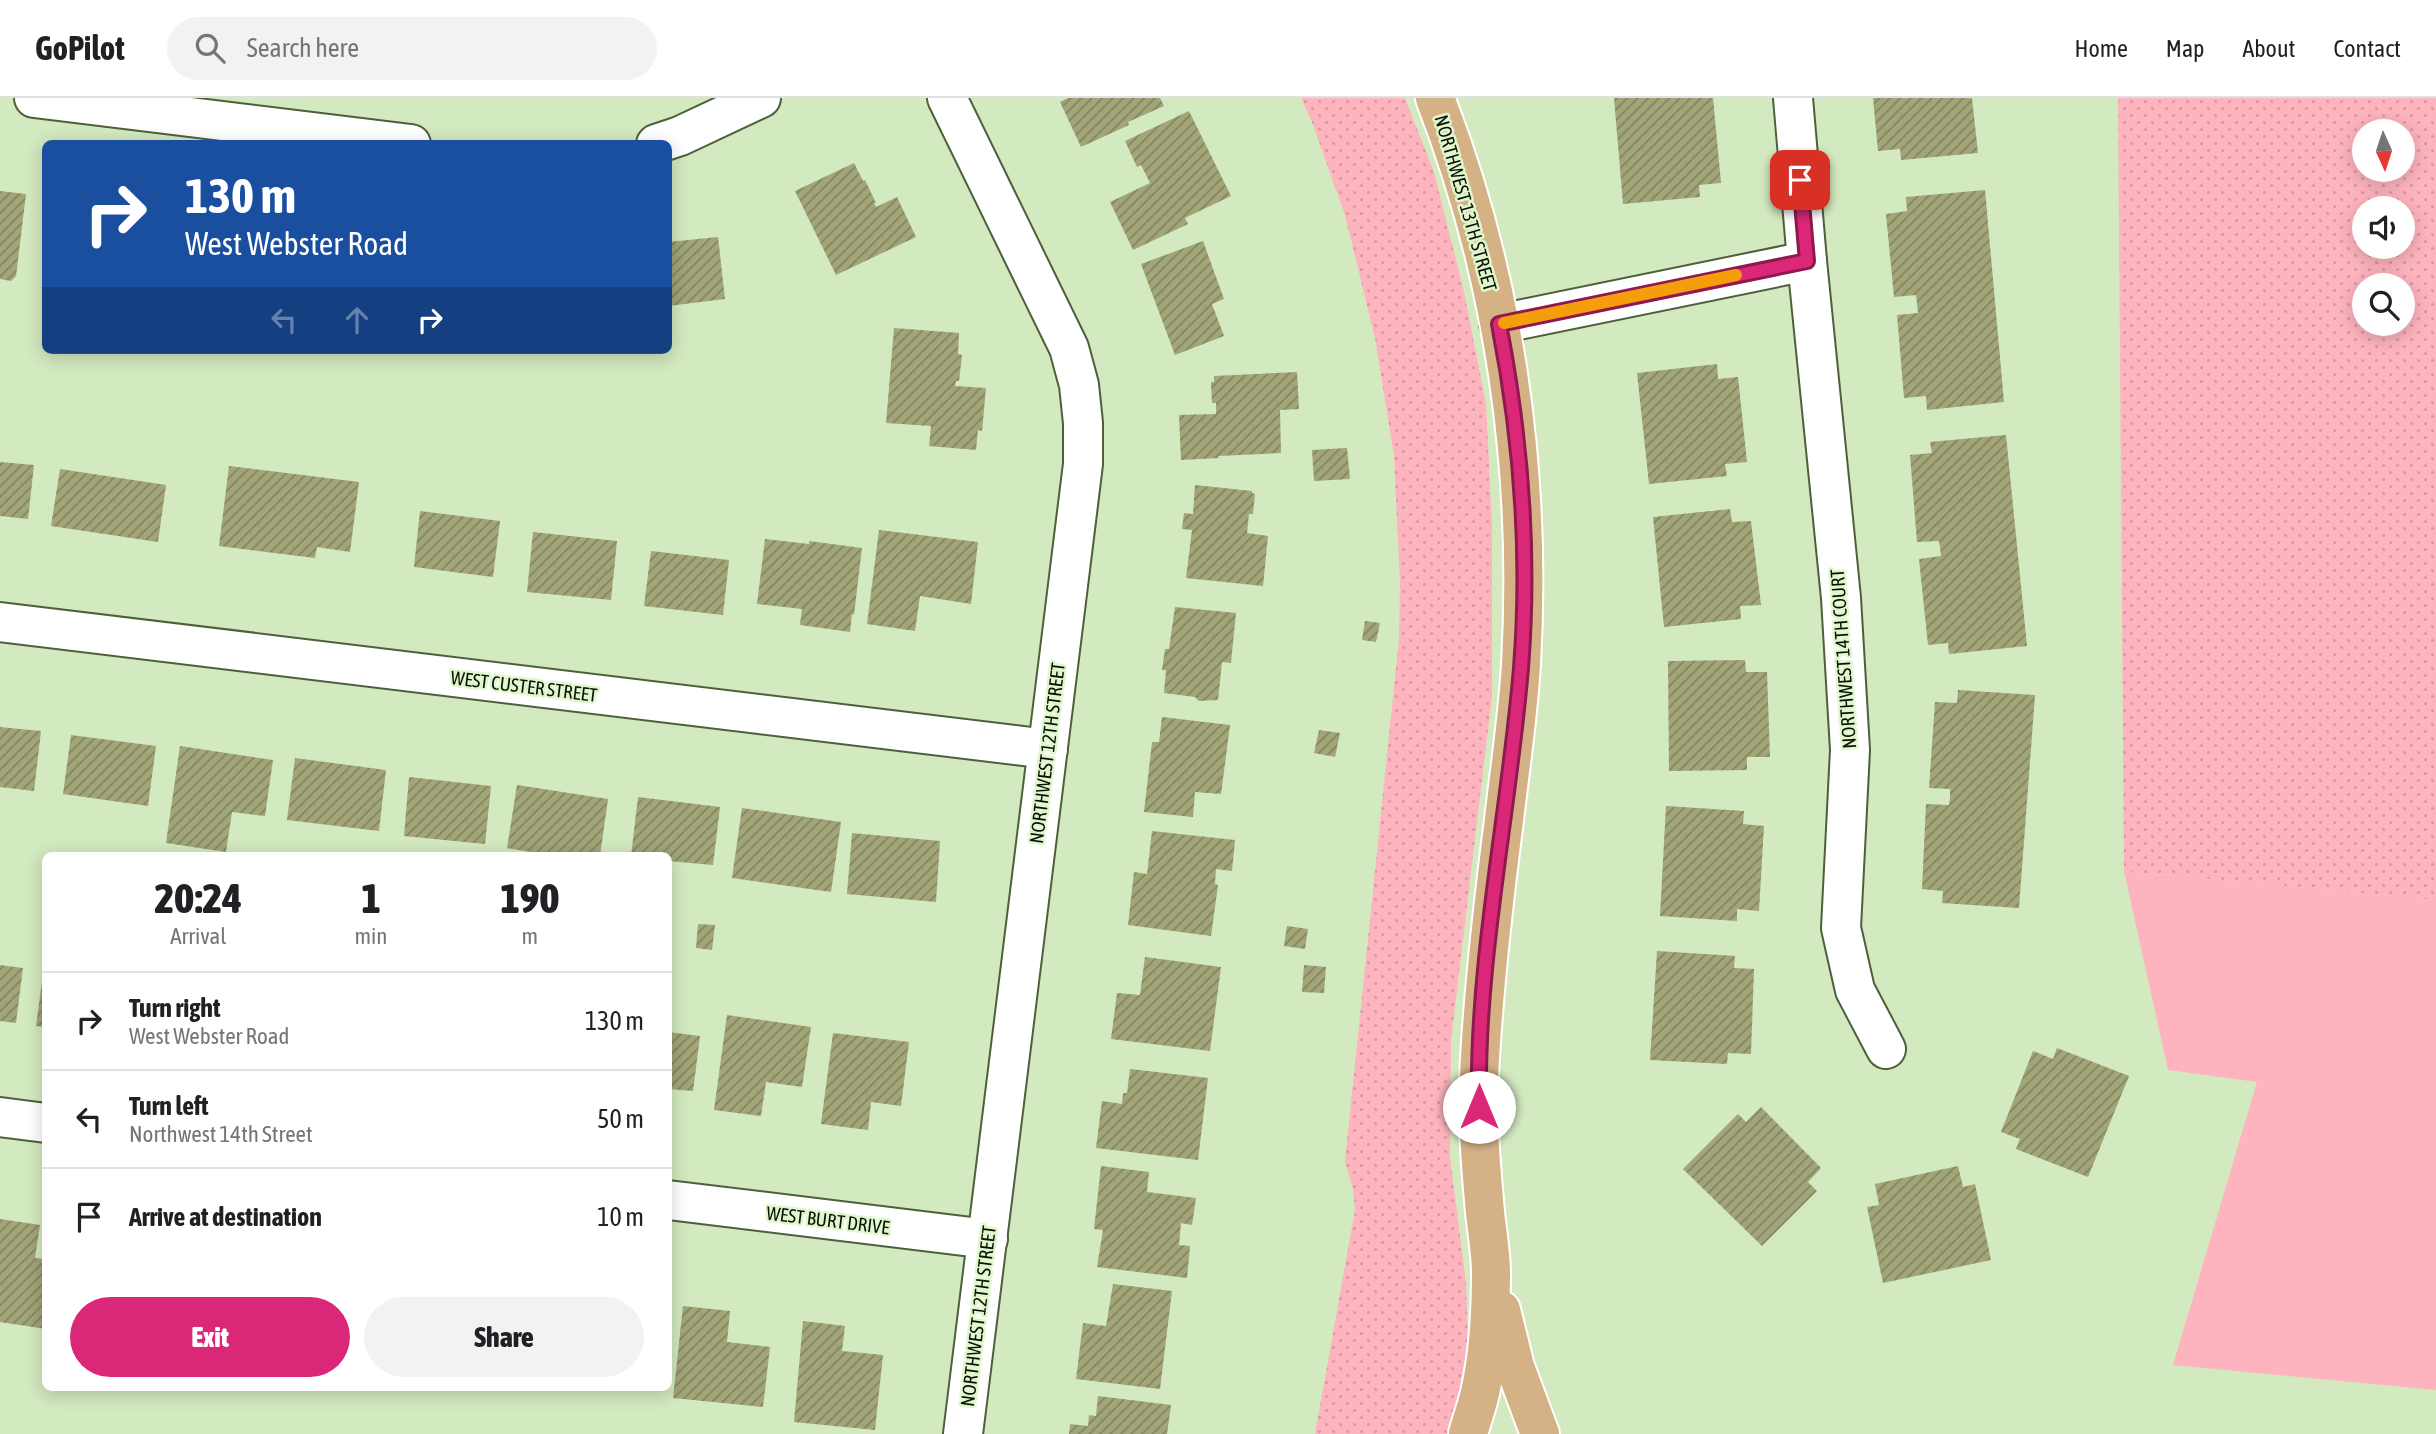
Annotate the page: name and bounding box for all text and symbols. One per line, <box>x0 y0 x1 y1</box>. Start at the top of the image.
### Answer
search box <box>167 17 657 80</box>
text: GoPilot <box>35 29 125 67</box>
icon: search <box>191 29 229 67</box>
text: Search here <box>247 33 359 63</box>
text: Home <box>2074 35 2128 62</box>
text: Map <box>2166 35 2204 62</box>
text: About <box>2242 35 2295 62</box>
text: Contact <box>2333 35 2401 62</box>
street label: NORTHWEST 13TH STREET <box>1430 112 1502 294</box>
north arrow <box>2352 119 2415 182</box>
map controls <box>2352 119 2415 336</box>
pin <box>1770 150 1830 210</box>
icon: arrive <box>1781 161 1819 199</box>
text: 130 m <box>185 167 296 223</box>
icon: right <box>70 168 161 259</box>
button: sound <box>2352 196 2415 259</box>
text: West Webster Road <box>185 225 408 262</box>
button: search <box>2352 273 2415 336</box>
icon: left <box>265 301 303 339</box>
icon: ahead <box>338 301 376 339</box>
icon: right <box>411 301 449 339</box>
street label: NORTHWEST 14TH COURT <box>1826 568 1860 750</box>
street label: NORTHWEST 12TH STREET <box>1025 661 1069 845</box>
street label: WEST CUSTER STREET <box>449 666 599 706</box>
text: 20:24 <box>155 874 242 922</box>
text: 1 <box>361 874 381 922</box>
text: 190 <box>500 874 559 922</box>
text: Arrival <box>170 923 226 949</box>
text: min <box>355 923 388 949</box>
text: m <box>521 923 538 949</box>
text: Turn right <box>129 993 220 1023</box>
icon: right <box>70 1002 108 1040</box>
text: 130 m <box>585 1006 644 1036</box>
text: West Webster Road <box>129 1023 289 1049</box>
position arrow <box>1442 1070 1516 1144</box>
text: Turn left <box>129 1091 209 1121</box>
icon: left <box>70 1100 108 1138</box>
text: 50 m <box>597 1104 644 1134</box>
text: Northwest 14th Street <box>129 1121 313 1147</box>
icon: arrive <box>70 1198 108 1236</box>
text: Arrive at destination <box>129 1202 322 1232</box>
text: 10 m <box>597 1202 644 1232</box>
street label: WEST BURT DRIVE <box>765 1202 891 1238</box>
street label: NORTHWEST 12TH STREET <box>956 1224 1000 1408</box>
button: Exit <box>70 1297 350 1377</box>
button: Share <box>364 1297 644 1377</box>

